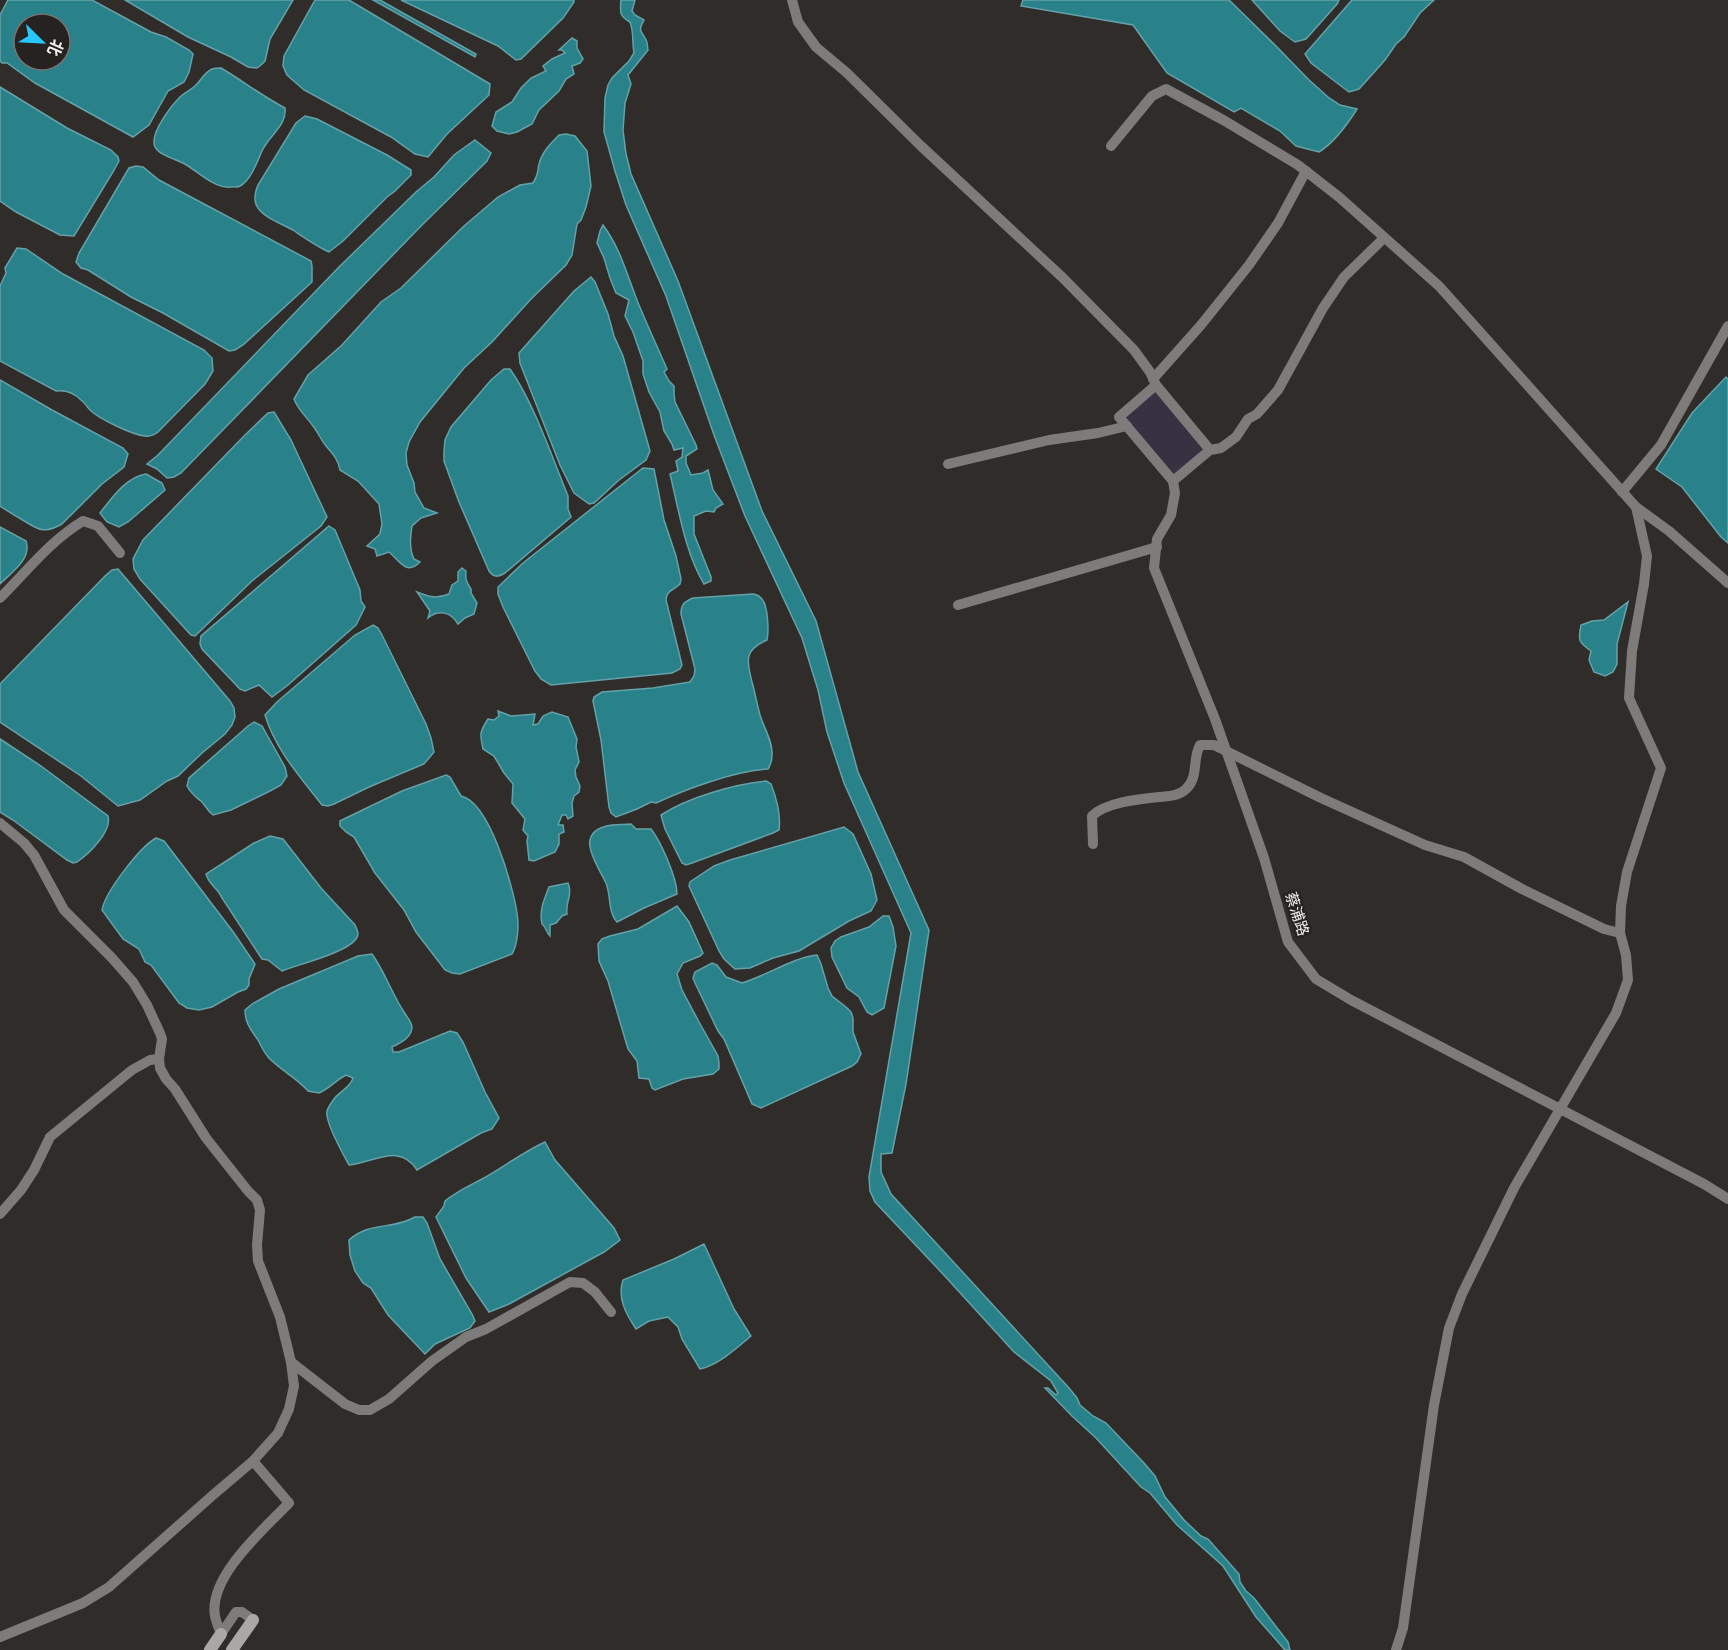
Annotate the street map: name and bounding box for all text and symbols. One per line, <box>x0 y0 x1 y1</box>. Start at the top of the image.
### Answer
north arrow <box>12 12 72 72</box>
text: 北 <box>43 37 67 59</box>
street label: 蔡浦路 <box>1281 890 1313 938</box>

